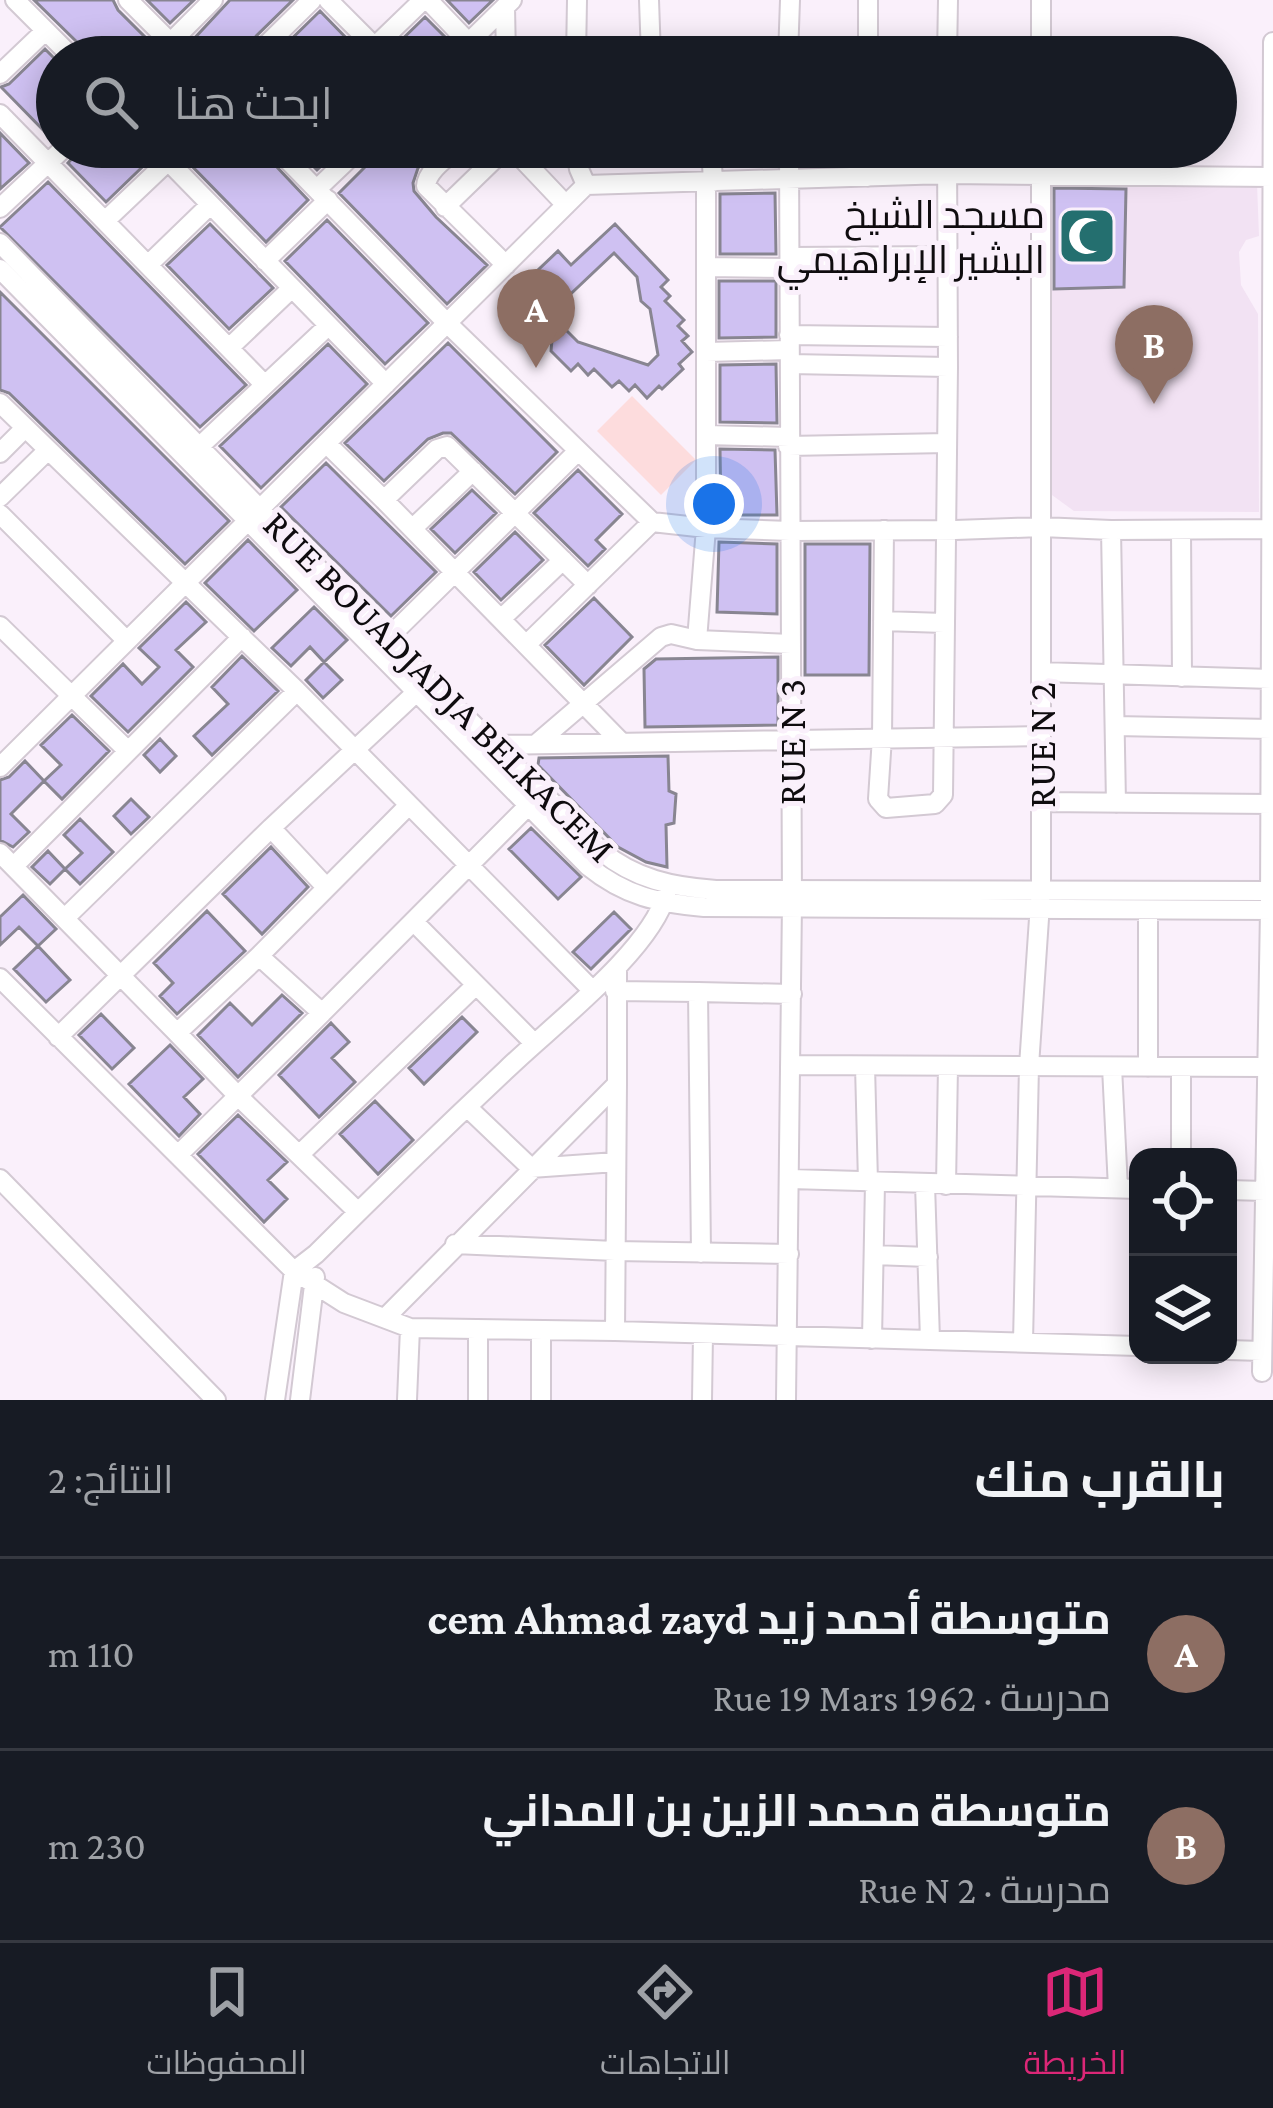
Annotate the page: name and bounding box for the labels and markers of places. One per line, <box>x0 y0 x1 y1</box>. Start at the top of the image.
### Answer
place label: مسجد الشيخ البشير الإبراهيمي <box>777 193 1045 290</box>
mosque icon: مسجد الشيخ البشير الإبراهيمي <box>1056 205 1118 267</box>
pin: A <box>497 269 575 368</box>
pin: B <box>1115 305 1193 404</box>

